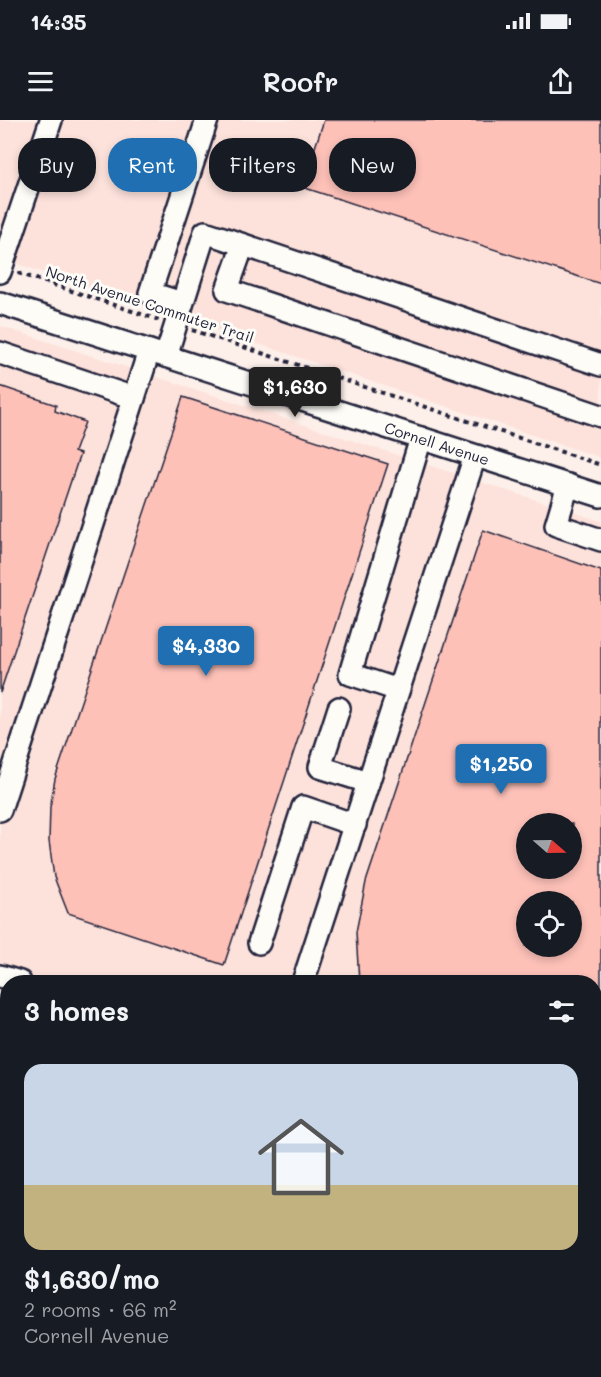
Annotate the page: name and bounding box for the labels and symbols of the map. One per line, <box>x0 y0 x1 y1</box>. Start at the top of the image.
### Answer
street label: North Avenue Commuter Trail <box>43 261 257 347</box>
pin: $1,630 <box>246 367 344 418</box>
street label: Cornell Avenue <box>382 417 492 470</box>
pin: $4,330 <box>157 626 255 677</box>
pin: $1,250 <box>452 744 550 795</box>
north arrow <box>516 813 582 879</box>

